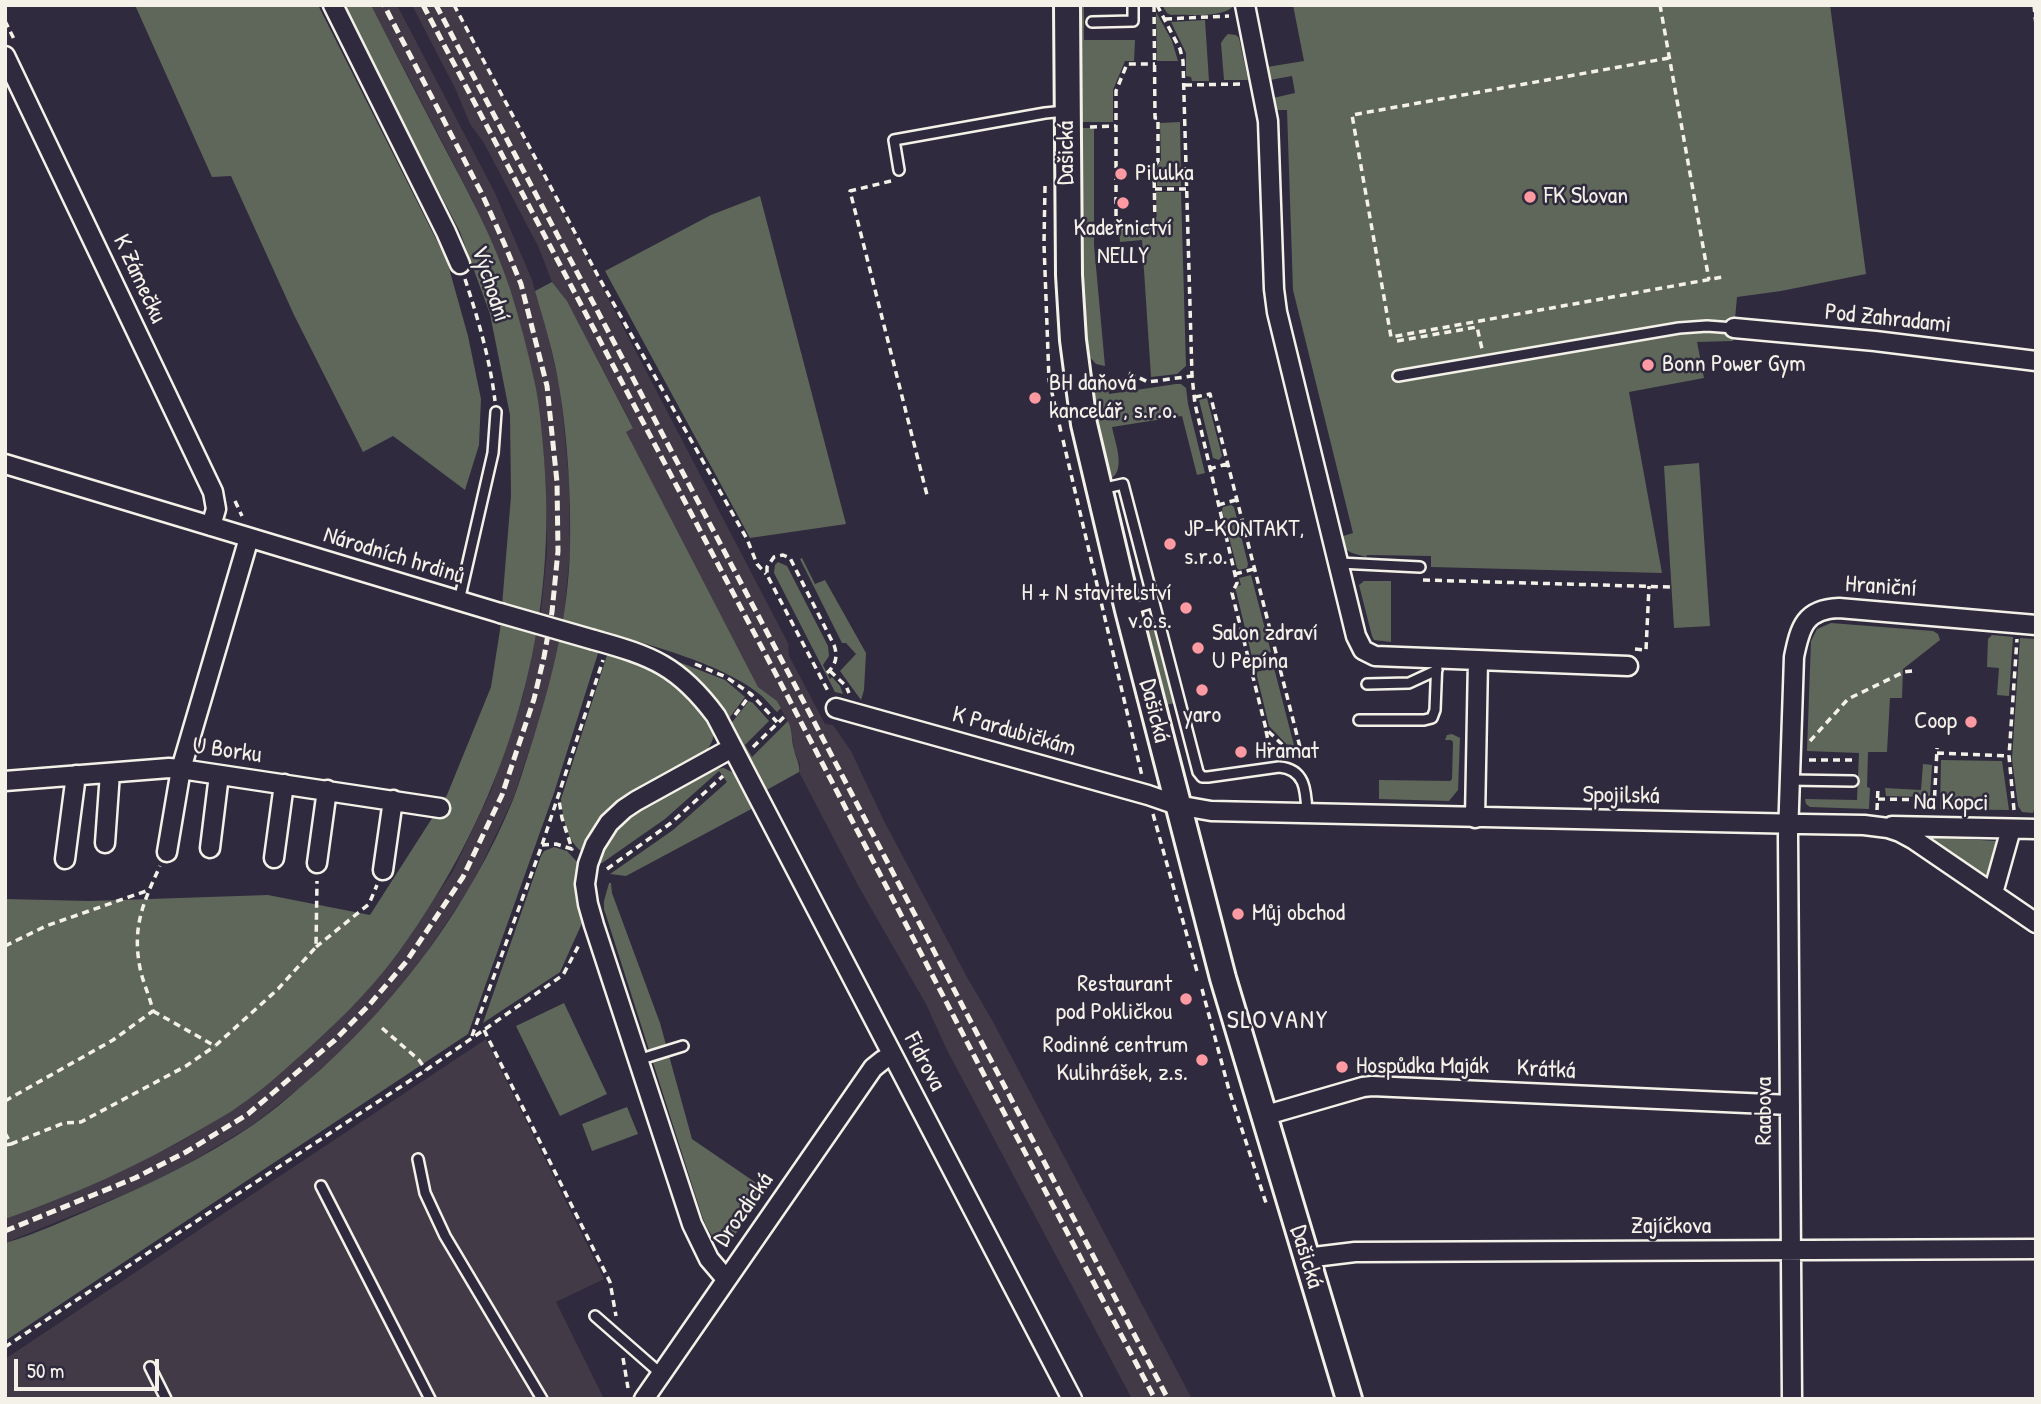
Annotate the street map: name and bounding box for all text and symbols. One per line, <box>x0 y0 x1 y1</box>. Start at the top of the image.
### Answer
street label: Dašická <box>1053 121 1081 185</box>
place label: Pilulka <box>1135 160 1194 188</box>
marker: Pilulka <box>1113 166 1129 182</box>
place label: FK Slovan <box>1544 183 1628 211</box>
marker: FK Slovan <box>1522 189 1538 205</box>
marker: Kadeřnictví NELLY <box>1115 195 1131 211</box>
place label: Kadeřnictví NELLY <box>1074 215 1172 271</box>
street label: K Zámečku <box>106 230 172 328</box>
street label: Východní <box>464 242 516 326</box>
street label: Pod Zahradami <box>1823 298 1953 340</box>
place label: Bonn Power Gym <box>1662 351 1806 379</box>
marker: Bonn Power Gym <box>1640 357 1656 373</box>
place label: BH daňová kancelář, s.r.o. <box>1049 370 1177 426</box>
marker: BH daňová kancelář, s.r.o. <box>1027 390 1043 406</box>
place label: JP-KONTAKT, s.r.o. <box>1184 516 1304 572</box>
street label: Národních hrdinů <box>320 521 468 591</box>
marker: JP-KONTAKT, s.r.o. <box>1162 536 1178 552</box>
street label: Hraniční <box>1844 570 1918 604</box>
place label: H + N stavitelství v.o.s. <box>1021 580 1172 636</box>
marker: H + N stavitelství v.o.s. <box>1178 600 1194 616</box>
place label: Salon zdraví U Pepína <box>1212 620 1318 676</box>
marker: Salon zdraví U Pepína <box>1190 640 1206 656</box>
street label: Dašická <box>1132 676 1176 746</box>
marker: yaro <box>1194 682 1210 698</box>
street label: K Pardubičkám <box>949 701 1079 763</box>
place label: yaro <box>1183 702 1221 730</box>
place label: Coop <box>1914 708 1957 736</box>
marker: Coop <box>1963 714 1979 730</box>
street label: U Borku <box>191 732 263 770</box>
place label: Hramat <box>1255 738 1319 766</box>
marker: Hramat <box>1233 744 1249 760</box>
street label: Spojilská <box>1582 781 1660 811</box>
street label: Na Kopci <box>1913 788 1989 818</box>
place label: Můj obchod <box>1252 900 1345 928</box>
marker: Můj obchod <box>1230 906 1246 922</box>
place label: Restaurant pod Pokličkou <box>1056 971 1172 1027</box>
marker: Restaurant pod Pokličkou <box>1178 991 1194 1007</box>
district label: SLOVANY <box>1228 1005 1328 1037</box>
street label: Fidrova <box>897 1028 951 1096</box>
place label: Rodinné centrum Kulihrášek, z.s. <box>1043 1032 1188 1088</box>
marker: Rodinné centrum Kulihrášek, z.s. <box>1194 1052 1210 1068</box>
place label: Hospůdka Maják <box>1356 1053 1489 1081</box>
street label: Krátká <box>1516 1054 1576 1086</box>
marker: Hospůdka Maják <box>1334 1059 1350 1075</box>
street label: Raabova <box>1751 1077 1779 1145</box>
street label: Drozdická <box>708 1167 780 1253</box>
street label: Zajíčkova <box>1631 1213 1711 1241</box>
street label: Dašická <box>1283 1222 1329 1292</box>
scale bar <box>18 1344 163 1388</box>
text: 50 m <box>27 1356 64 1385</box>

